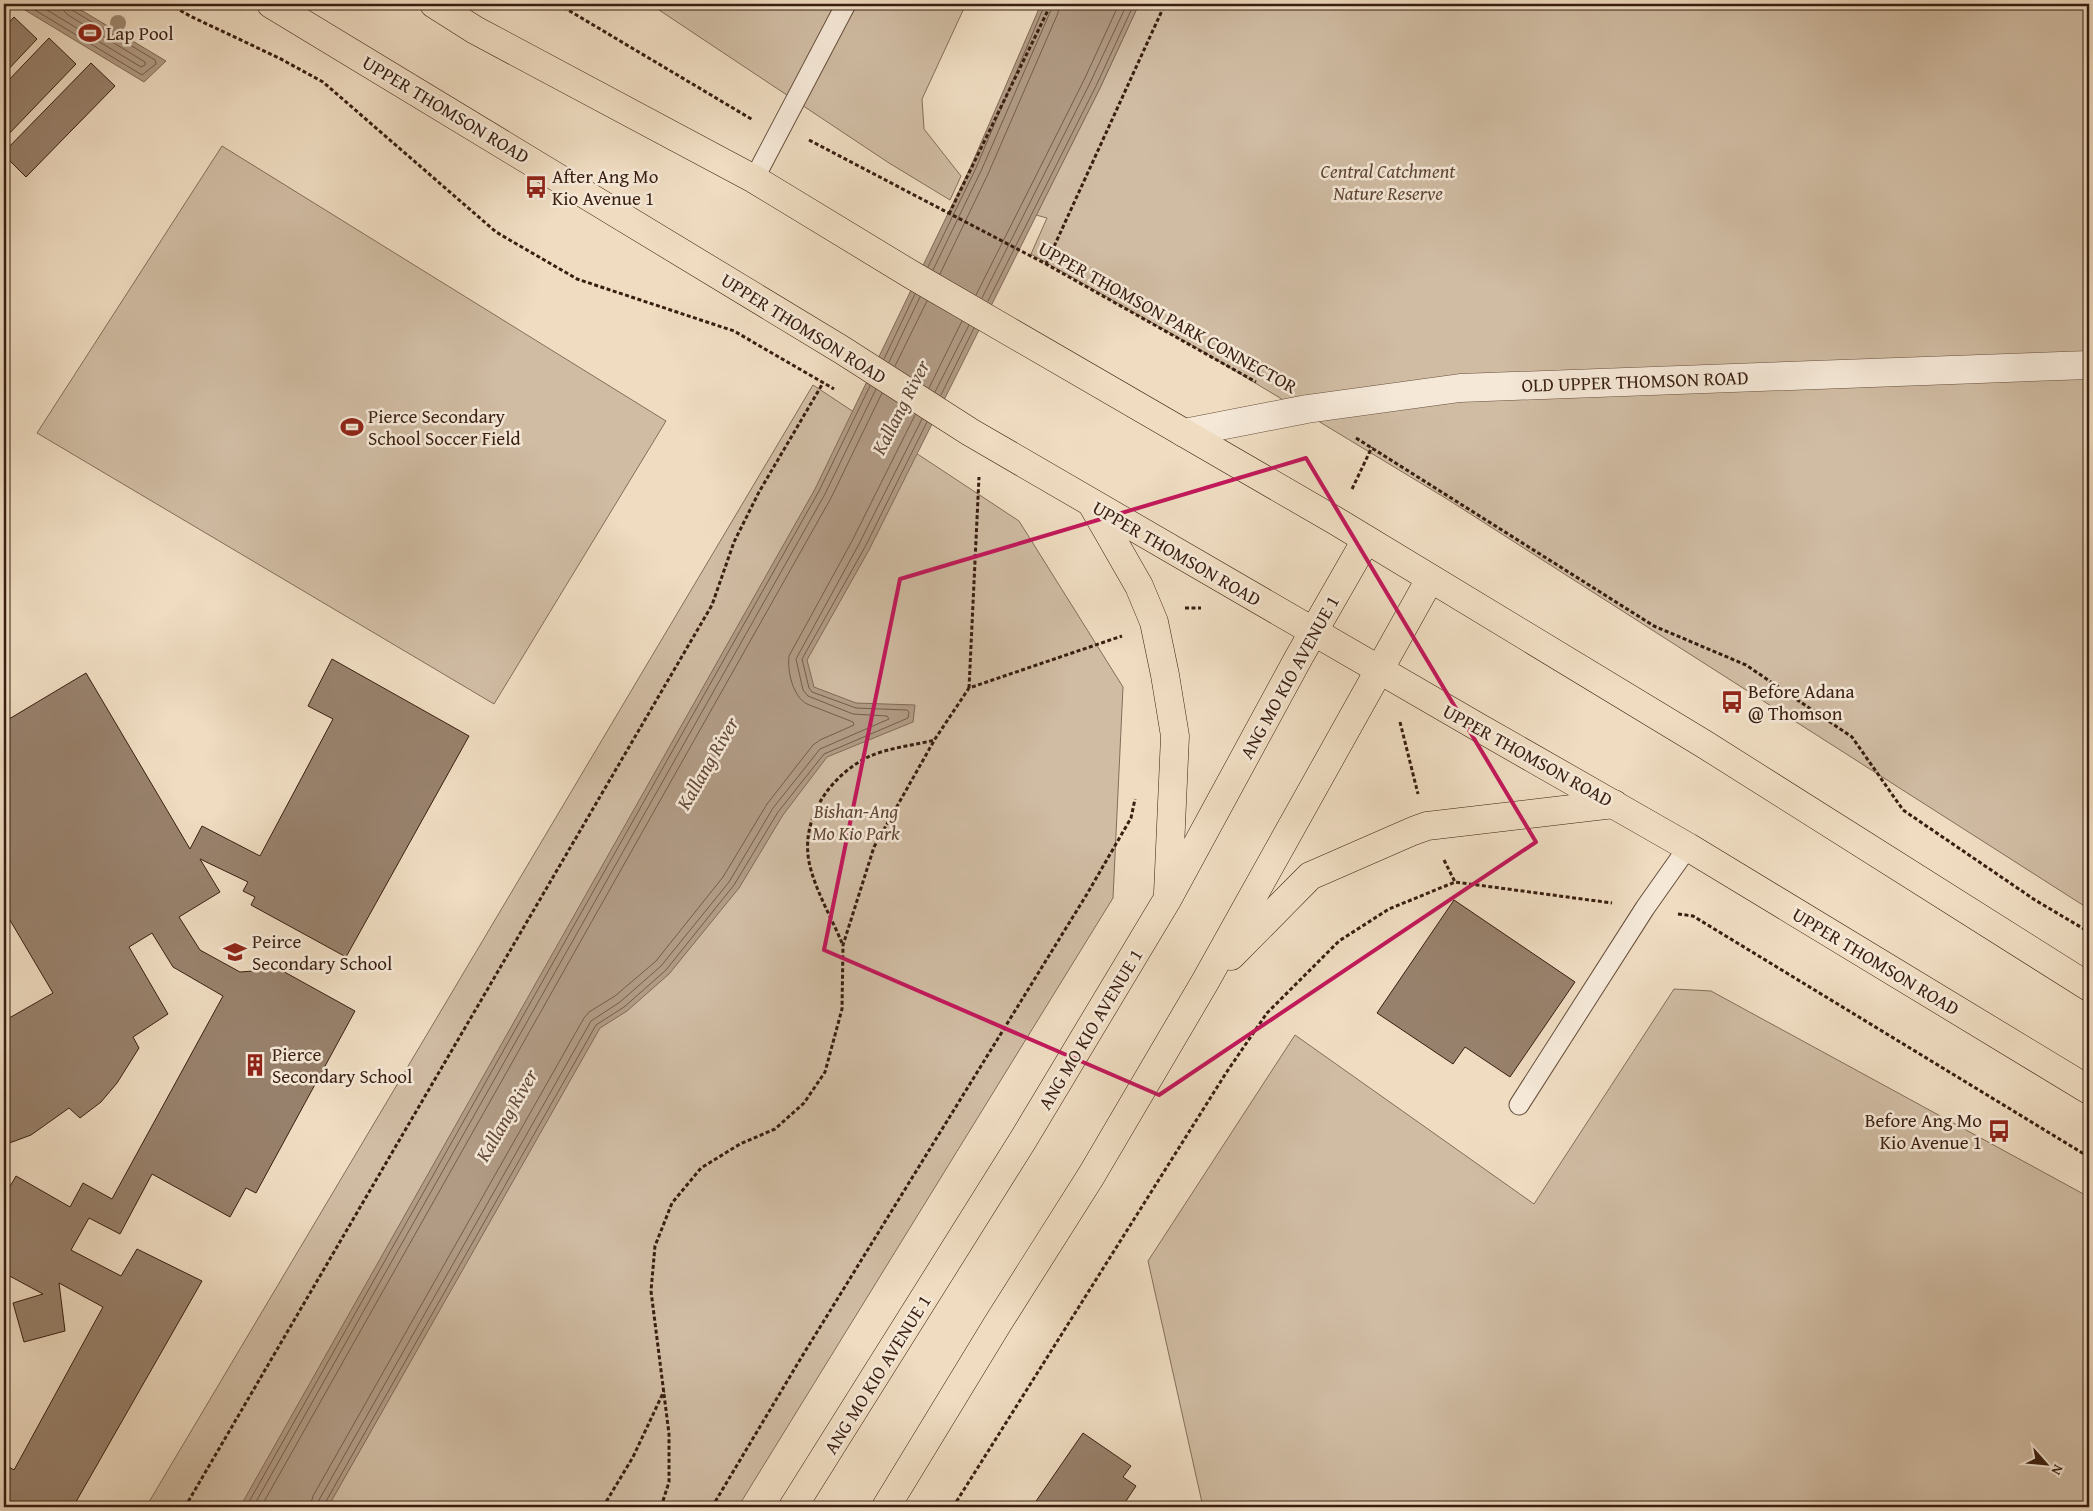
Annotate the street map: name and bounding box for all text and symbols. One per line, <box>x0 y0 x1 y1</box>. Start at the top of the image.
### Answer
place label: Lap Pool <box>106 19 174 47</box>
sports icon: Lap Pool <box>77 20 103 46</box>
street label: UPPER THOMSON ROAD <box>357 48 535 170</box>
park label: Central Catchment Nature Reserve <box>1321 157 1456 207</box>
place label: After Ang Mo Kio Avenue 1 <box>552 162 658 212</box>
bus stop icon: After Ang Mo Kio Avenue 1 <box>523 174 549 200</box>
street label: UPPER THOMSON PARK CONNECTOR <box>1033 234 1303 400</box>
street label: UPPER THOMSON ROAD <box>716 266 892 390</box>
water label: Kallang River <box>863 354 937 460</box>
street label: OLD UPPER THOMSON ROAD <box>1521 363 1749 399</box>
place label: Pierce Secondary School Soccer Field <box>368 402 522 452</box>
sports icon: Pierce Secondary School Soccer Field <box>339 414 365 440</box>
street label: UPPER THOMSON ROAD <box>1088 493 1266 613</box>
street label: ANG MO KIO AVENUE 1 <box>1232 590 1346 764</box>
place label: Before Adana @ Thomson <box>1748 677 1854 727</box>
bus stop icon: Before Adana @ Thomson <box>1719 689 1745 715</box>
street label: UPPER THOMSON ROAD <box>1438 697 1618 813</box>
water label: Kallang River <box>668 711 746 816</box>
park label: Bishan-Ang Mo Kio Park <box>812 797 900 847</box>
street label: UPPER THOMSON ROAD <box>1787 900 1965 1022</box>
place label: Peirce Secondary School <box>252 927 392 977</box>
school or university icon: Peirce Secondary School <box>222 939 248 965</box>
street label: ANG MO KIO AVENUE 1 <box>1031 943 1149 1115</box>
place label: Pierce Secondary School <box>272 1040 412 1090</box>
building icon: Pierce Secondary School <box>242 1052 268 1078</box>
water label: Kallang River <box>467 1063 545 1168</box>
place label: Before Ang Mo Kio Avenue 1 <box>1865 1106 1982 1156</box>
bus stop icon: Before Ang Mo Kio Avenue 1 <box>1986 1118 2012 1144</box>
street label: ANG MO KIO AVENUE 1 <box>817 1289 937 1459</box>
north arrow <box>2020 1438 2070 1488</box>
text: N <box>2046 1461 2069 1479</box>

